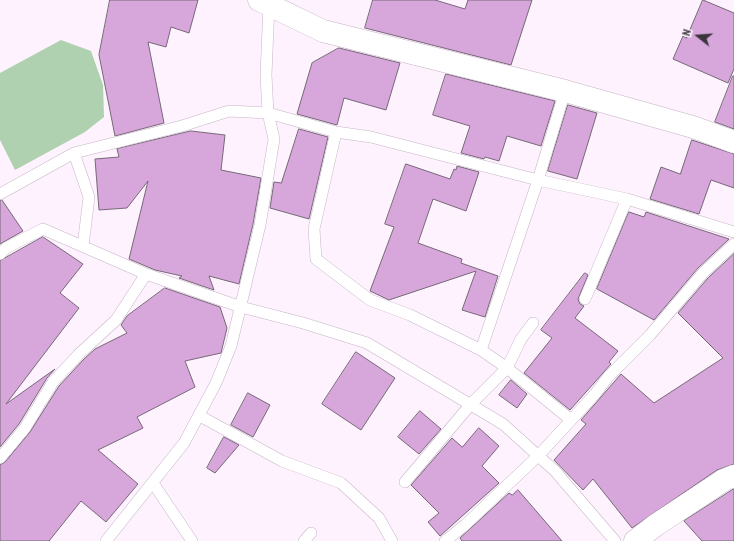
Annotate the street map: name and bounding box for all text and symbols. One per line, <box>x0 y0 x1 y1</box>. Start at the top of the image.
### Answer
north arrow <box>678 16 718 56</box>
text: N <box>679 28 694 37</box>

